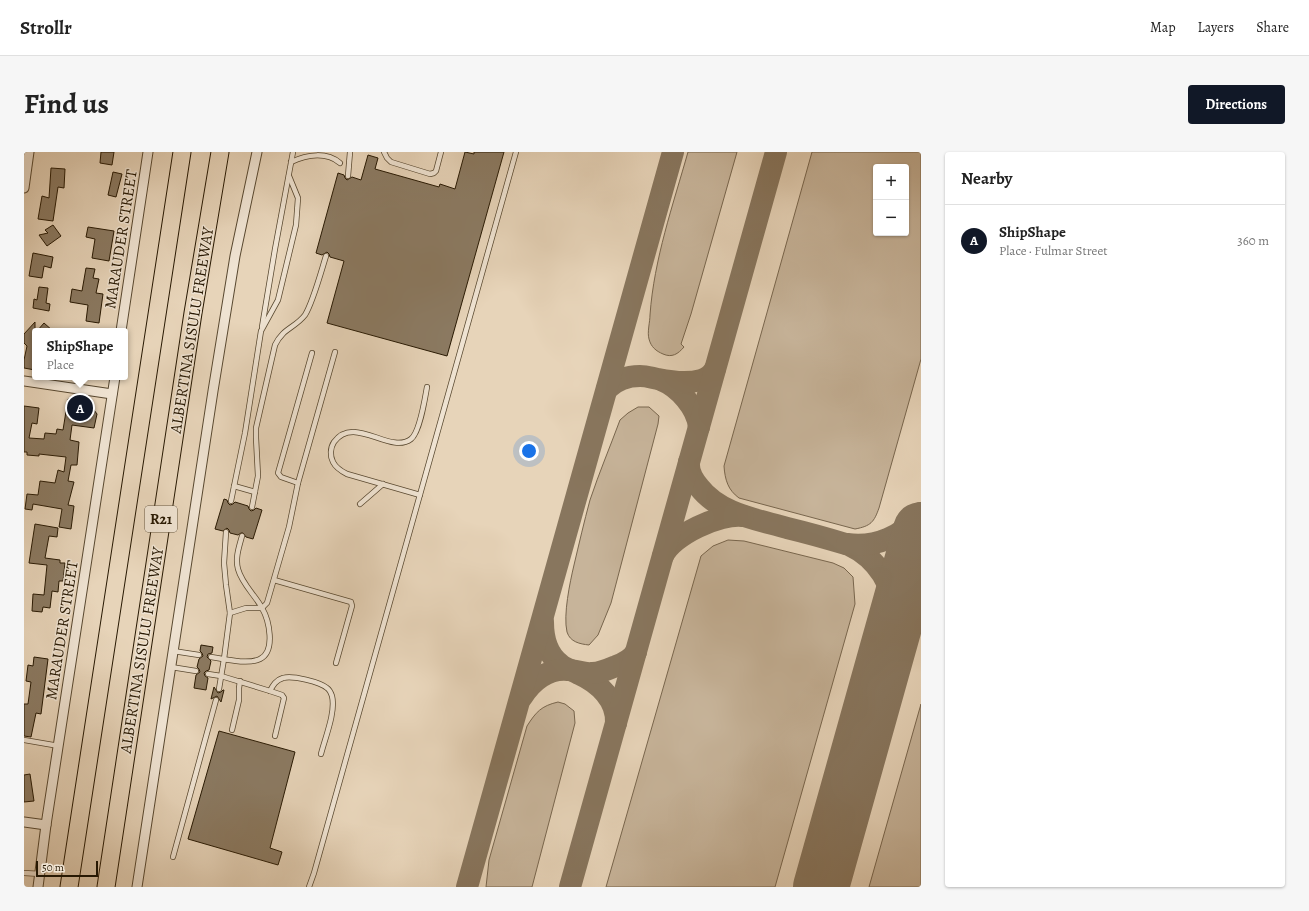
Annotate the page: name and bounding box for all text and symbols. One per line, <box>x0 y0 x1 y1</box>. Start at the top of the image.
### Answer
text: Strollr <box>20 15 72 41</box>
text: Map <box>1150 18 1176 37</box>
text: Layers <box>1198 18 1234 37</box>
text: Share <box>1256 18 1289 37</box>
text: Find us <box>24 85 109 123</box>
button: Directions <box>1188 85 1285 124</box>
map controls <box>873 164 909 236</box>
button: + <box>873 164 909 200</box>
text: Nearby <box>961 167 1012 190</box>
street label: MARAUDER STREET <box>99 168 143 311</box>
button: − <box>873 200 909 236</box>
text: ShipShape <box>999 222 1066 242</box>
street label: ALBERTINA SISULU FREEWAY <box>165 225 219 436</box>
text: A <box>970 232 978 249</box>
text: 360 m <box>1237 232 1269 249</box>
text: Place · Fulmar Street <box>999 242 1108 259</box>
popup <box>32 328 128 380</box>
text: ShipShape <box>47 336 113 356</box>
text: Place <box>47 356 74 373</box>
pin: A <box>67 393 93 423</box>
your location <box>519 441 539 461</box>
road number: R21 <box>145 506 177 532</box>
street label: ALBERTINA SISULU FREEWAY <box>115 545 169 756</box>
street label: MARAUDER STREET <box>40 559 84 702</box>
scale bar <box>36 859 98 878</box>
text: 50 m <box>42 860 64 875</box>

